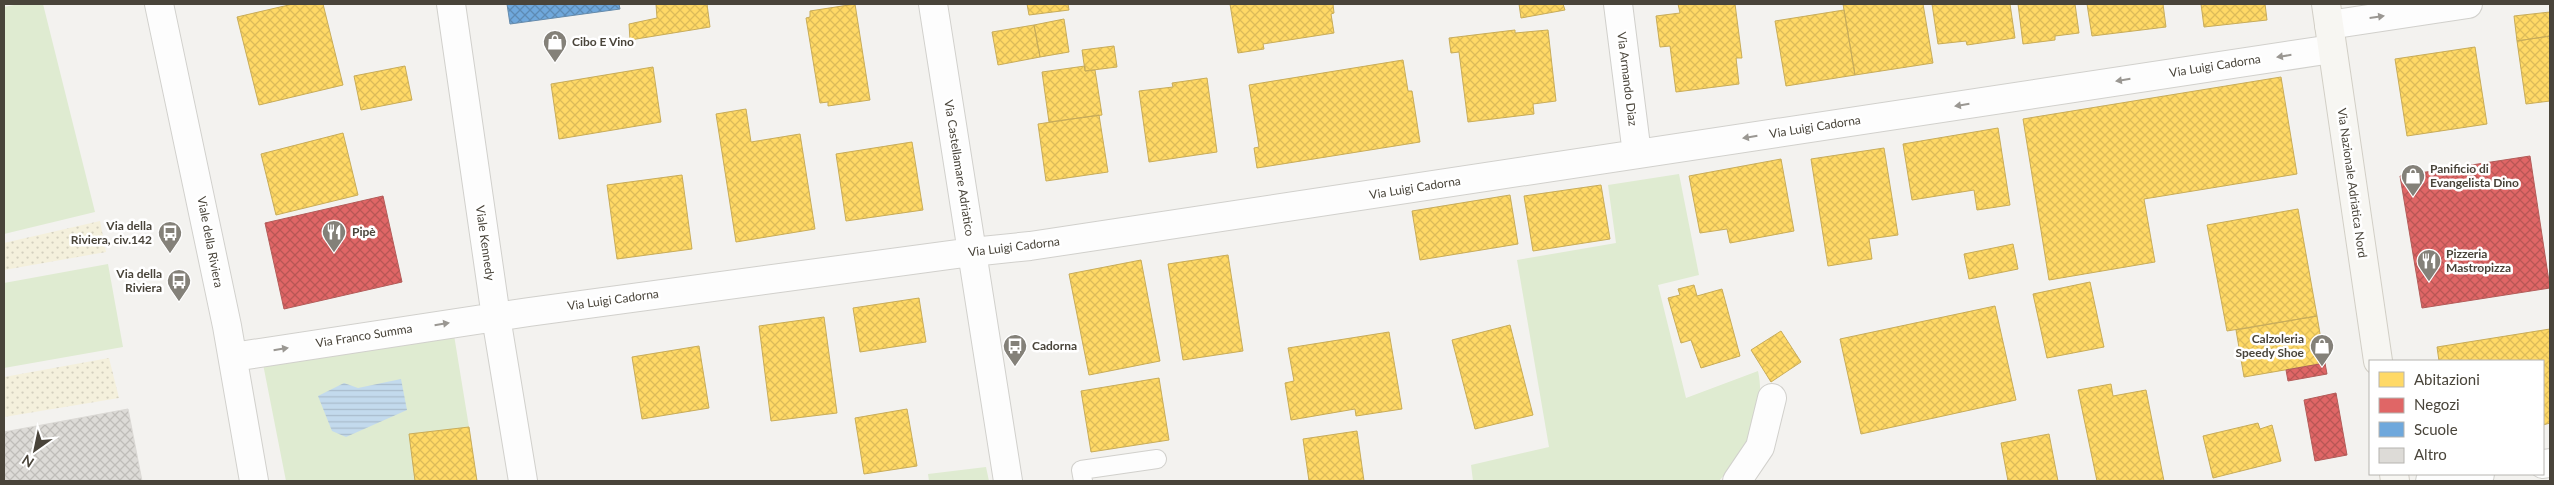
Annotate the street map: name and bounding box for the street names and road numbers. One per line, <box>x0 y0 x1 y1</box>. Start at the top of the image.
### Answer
street label: Via Armando Diaz <box>1614 31 1641 127</box>
street label: Via Luigi Cadorna <box>2168 51 2262 80</box>
street label: Via Castellamare Adriatico <box>941 99 978 237</box>
street label: Via Nazionale Adriatica Nord <box>2335 107 2370 259</box>
street label: Via Luigi Cadorna <box>1768 112 1862 141</box>
street label: Via Luigi Cadorna <box>1368 173 1462 202</box>
street label: Viale della Riviera <box>194 195 227 289</box>
street label: Viale Kennedy <box>473 204 498 282</box>
street label: Via Luigi Cadorna <box>967 233 1061 260</box>
street label: Via Luigi Cadorna <box>566 286 660 313</box>
street label: Via Franco Summa <box>315 320 413 351</box>

